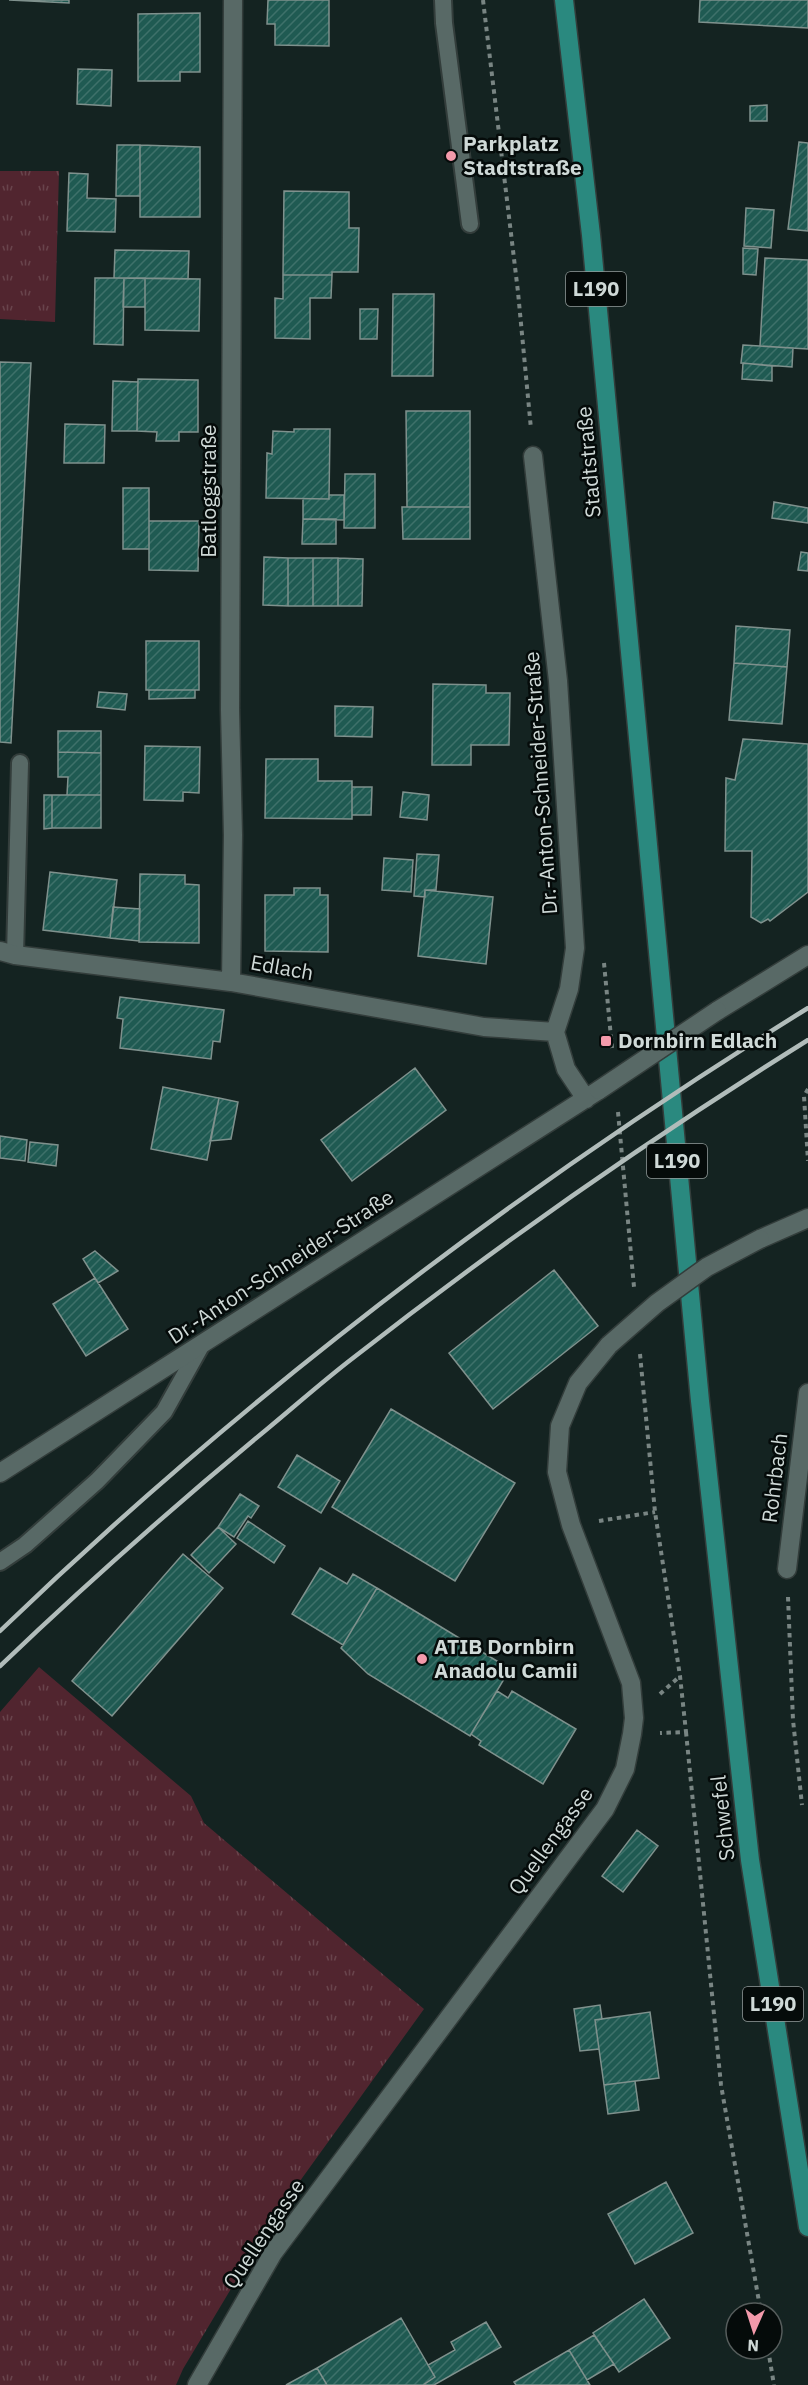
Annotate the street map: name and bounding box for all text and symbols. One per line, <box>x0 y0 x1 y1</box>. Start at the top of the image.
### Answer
place label: Parkplatz Stadtstraße <box>463 129 582 181</box>
marker: Parkplatz Stadtstraße <box>444 149 458 163</box>
road number: L190 <box>566 272 626 306</box>
street label: Stadtstraße <box>569 405 607 519</box>
street label: Batloggstraße <box>194 424 222 558</box>
street label: Dr.-Anton-Schneider-Straße <box>517 650 563 916</box>
street label: Edlach <box>248 948 316 986</box>
place label: Dornbirn Edlach <box>618 1026 777 1054</box>
marker: Dornbirn Edlach <box>599 1034 613 1048</box>
road number: L190 <box>647 1144 707 1178</box>
street label: Dr.-Anton-Schneider-Straße <box>162 1183 399 1350</box>
street label: Rohrbach <box>755 1431 793 1524</box>
place label: ATIB Dornbirn Anadolu Camii <box>434 1632 578 1684</box>
marker: ATIB Dornbirn Anadolu Camii <box>415 1652 429 1666</box>
street label: Schwefel <box>704 1774 740 1862</box>
street label: Quellengasse <box>501 1781 599 1900</box>
road number: L190 <box>743 1987 803 2021</box>
street label: Quellengasse <box>216 2173 310 2294</box>
north arrow <box>724 2301 784 2361</box>
text: N <box>747 2336 760 2356</box>

